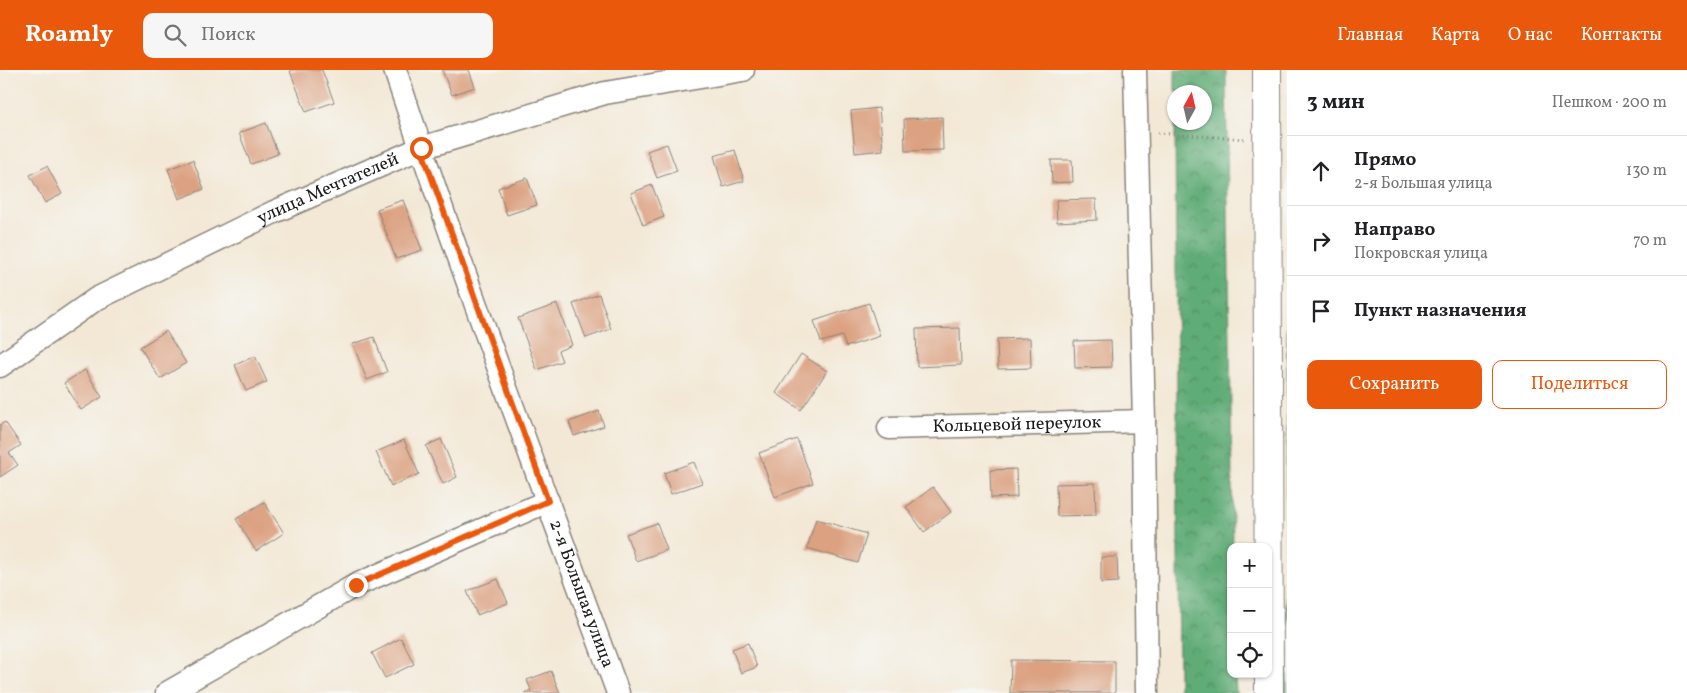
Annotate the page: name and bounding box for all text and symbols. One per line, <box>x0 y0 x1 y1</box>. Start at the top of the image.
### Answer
search box <box>143 13 493 58</box>
text: Roamly <box>25 18 113 52</box>
icon: search <box>161 21 189 49</box>
text: Поиск <box>201 22 255 48</box>
text: Главная <box>1337 23 1403 48</box>
text: Карта <box>1431 23 1480 48</box>
text: О нас <box>1508 23 1553 48</box>
text: Контакты <box>1581 23 1662 48</box>
north arrow <box>1167 85 1212 130</box>
text: 3 мин <box>1307 88 1365 117</box>
text: Пешком · 200 m <box>1552 92 1667 114</box>
route start <box>410 137 433 160</box>
street label: улица Мечтателей <box>253 147 403 231</box>
text: Прямо <box>1354 147 1416 173</box>
icon: ahead <box>1307 157 1335 185</box>
text: 130 m <box>1626 160 1667 182</box>
text: 2-я Большая улица <box>1354 173 1493 195</box>
text: Направо <box>1354 217 1436 243</box>
icon: right <box>1307 227 1335 255</box>
text: 70 m <box>1633 230 1667 252</box>
text: Покровская улица <box>1354 243 1488 265</box>
icon: arrive <box>1307 297 1335 325</box>
text: Пункт назначения <box>1354 298 1527 324</box>
button: Сохранить <box>1307 360 1482 409</box>
button: Поделиться <box>1492 360 1667 409</box>
street label: Кольцевой переулок <box>932 410 1102 439</box>
street label: 2-я Большая улица <box>543 516 620 671</box>
map controls <box>1227 543 1272 678</box>
button: + <box>1227 543 1272 588</box>
route end <box>345 574 368 597</box>
button: − <box>1227 588 1272 633</box>
button: locate <box>1227 633 1272 678</box>

